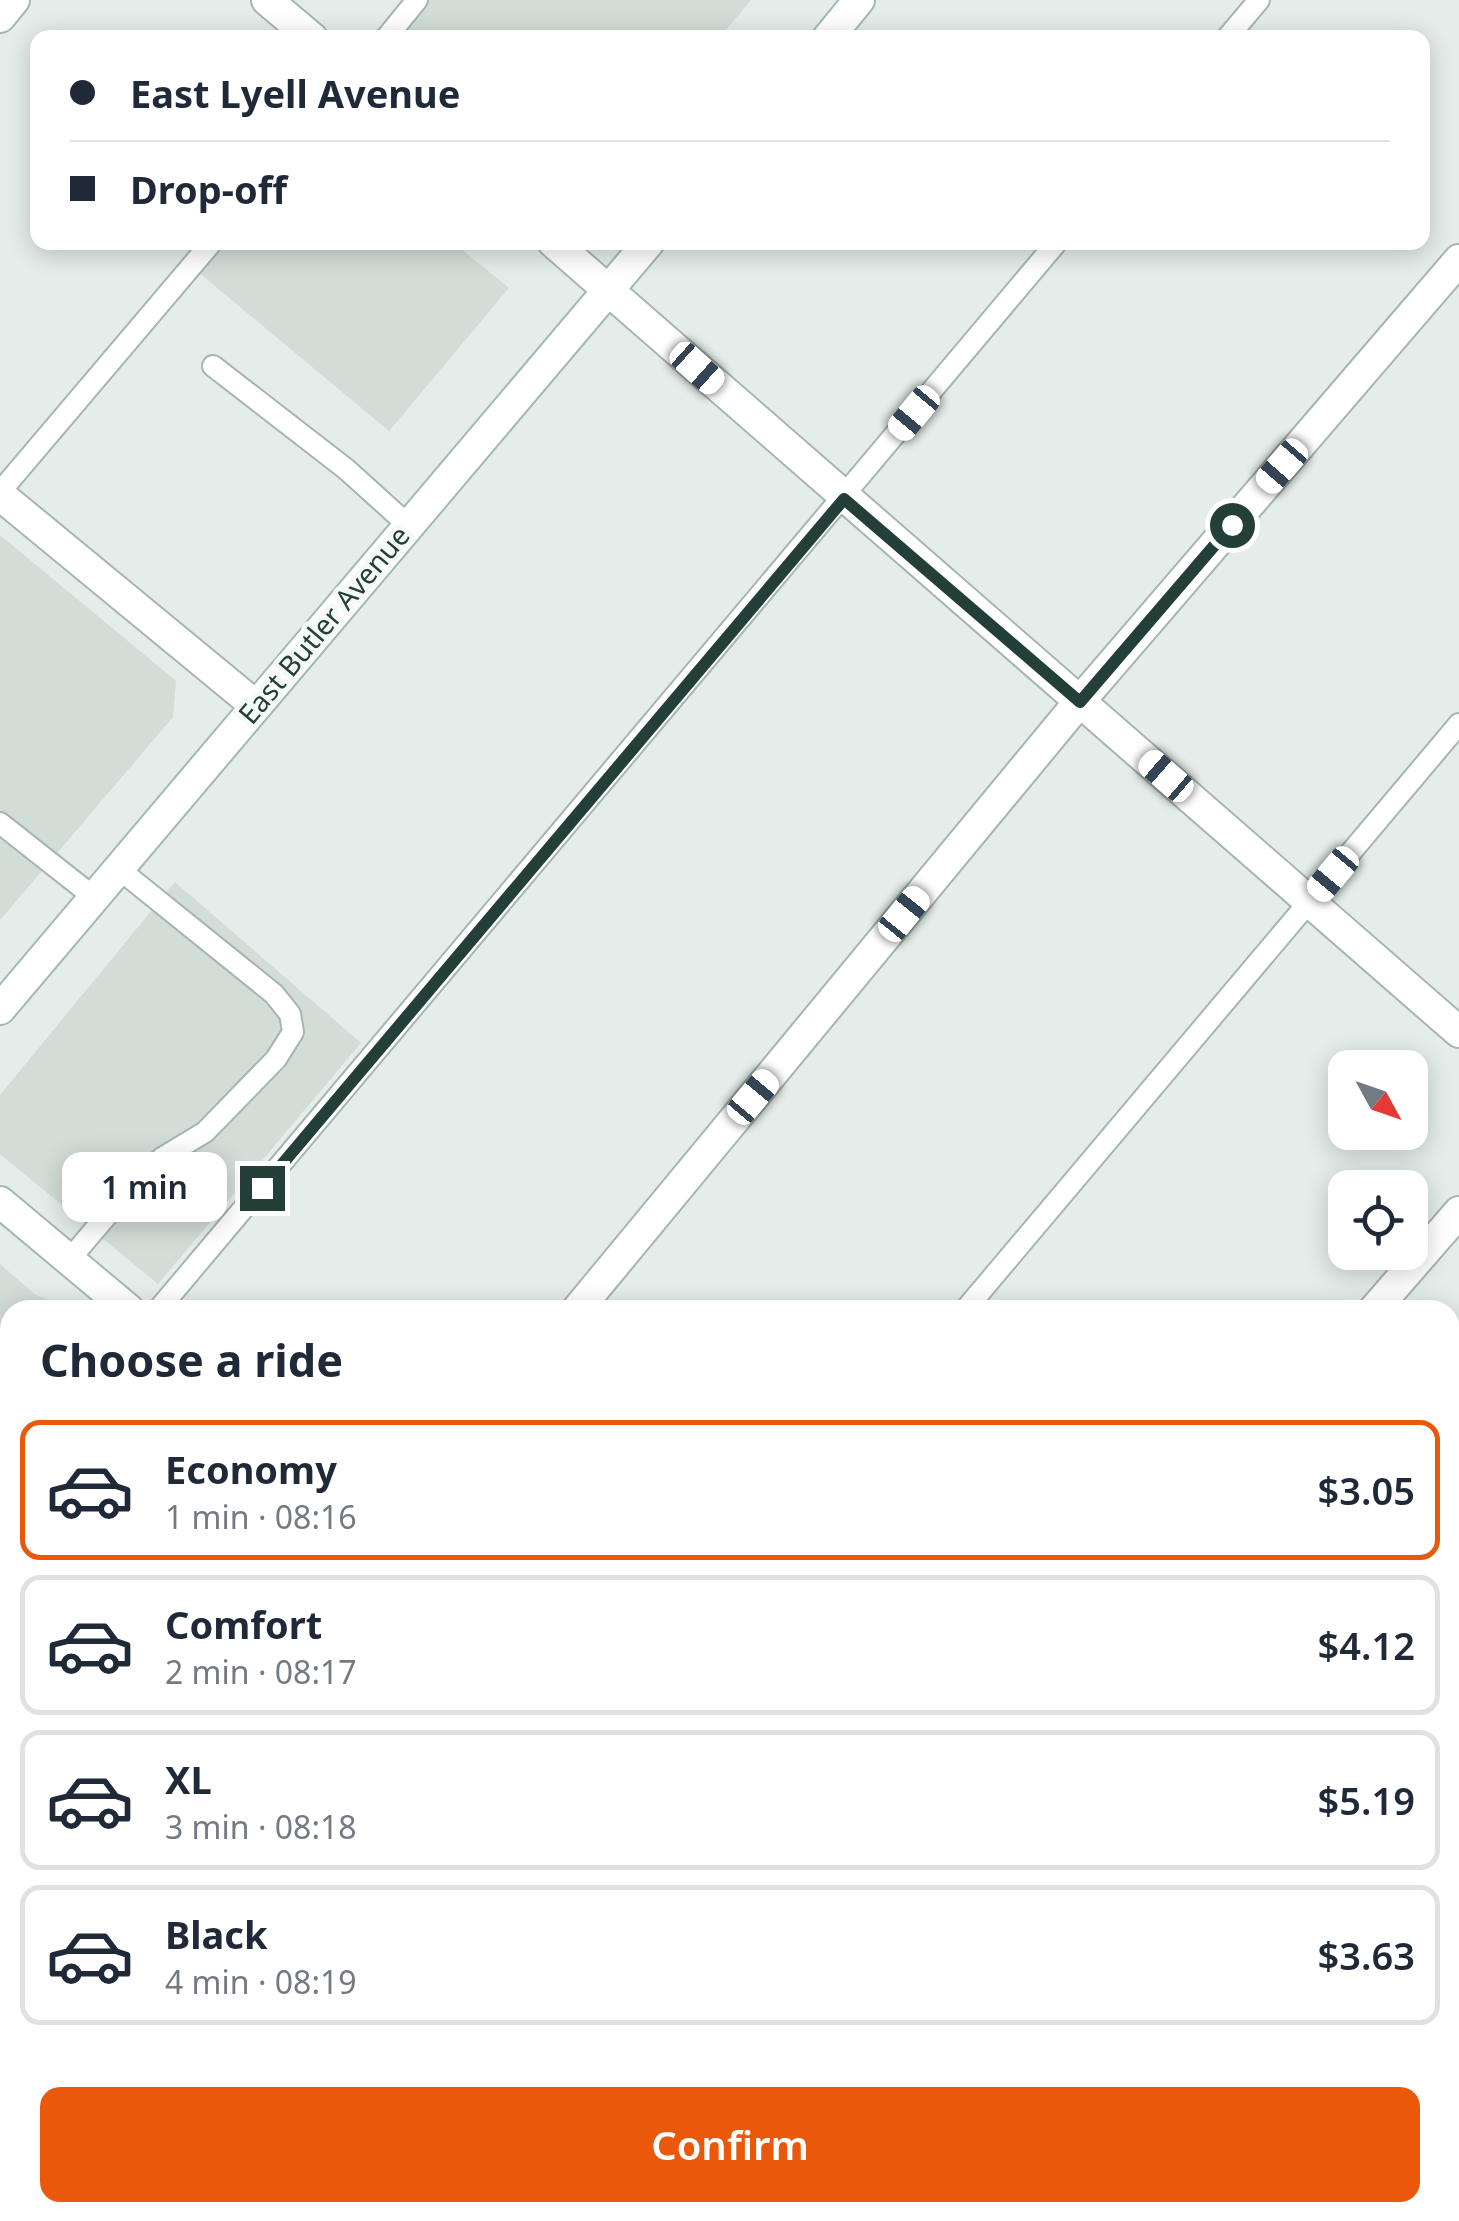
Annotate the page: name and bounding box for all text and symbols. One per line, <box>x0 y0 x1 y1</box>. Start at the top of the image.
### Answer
text: East Lyell Avenue <box>130 67 460 119</box>
text: Drop-off <box>130 163 287 215</box>
car <box>665 337 729 399</box>
car <box>883 380 945 446</box>
car <box>1251 434 1313 498</box>
route start <box>1210 503 1255 548</box>
street label: East Butler Avenue <box>229 517 417 732</box>
car <box>1134 745 1198 807</box>
car <box>1302 841 1364 907</box>
car <box>873 881 935 947</box>
north arrow <box>1328 1050 1428 1150</box>
map controls <box>1328 1050 1428 1270</box>
car <box>722 1064 784 1130</box>
callout: 1 min <box>62 1153 227 1223</box>
text: 1 min <box>101 1165 188 1208</box>
route end <box>240 1166 285 1211</box>
button: locate <box>1328 1170 1428 1270</box>
text: Choose a ride <box>40 1329 343 1390</box>
text: Economy <box>165 1443 337 1495</box>
icon: car <box>45 1445 135 1535</box>
text: $3.05 <box>1318 1464 1415 1516</box>
text: 1 min · 08:16 <box>165 1495 357 1538</box>
text: Comfort <box>165 1598 322 1650</box>
icon: car <box>45 1600 135 1690</box>
text: $4.12 <box>1318 1619 1415 1671</box>
text: 2 min · 08:17 <box>165 1650 357 1693</box>
text: XL <box>165 1753 212 1805</box>
icon: car <box>45 1755 135 1845</box>
text: $5.19 <box>1318 1774 1415 1826</box>
text: 3 min · 08:18 <box>165 1805 357 1848</box>
text: Black <box>165 1908 268 1960</box>
icon: car <box>45 1910 135 2000</box>
text: $3.63 <box>1318 1929 1415 1981</box>
text: 4 min · 08:19 <box>165 1960 357 2003</box>
button: Confirm <box>40 2087 1420 2202</box>

